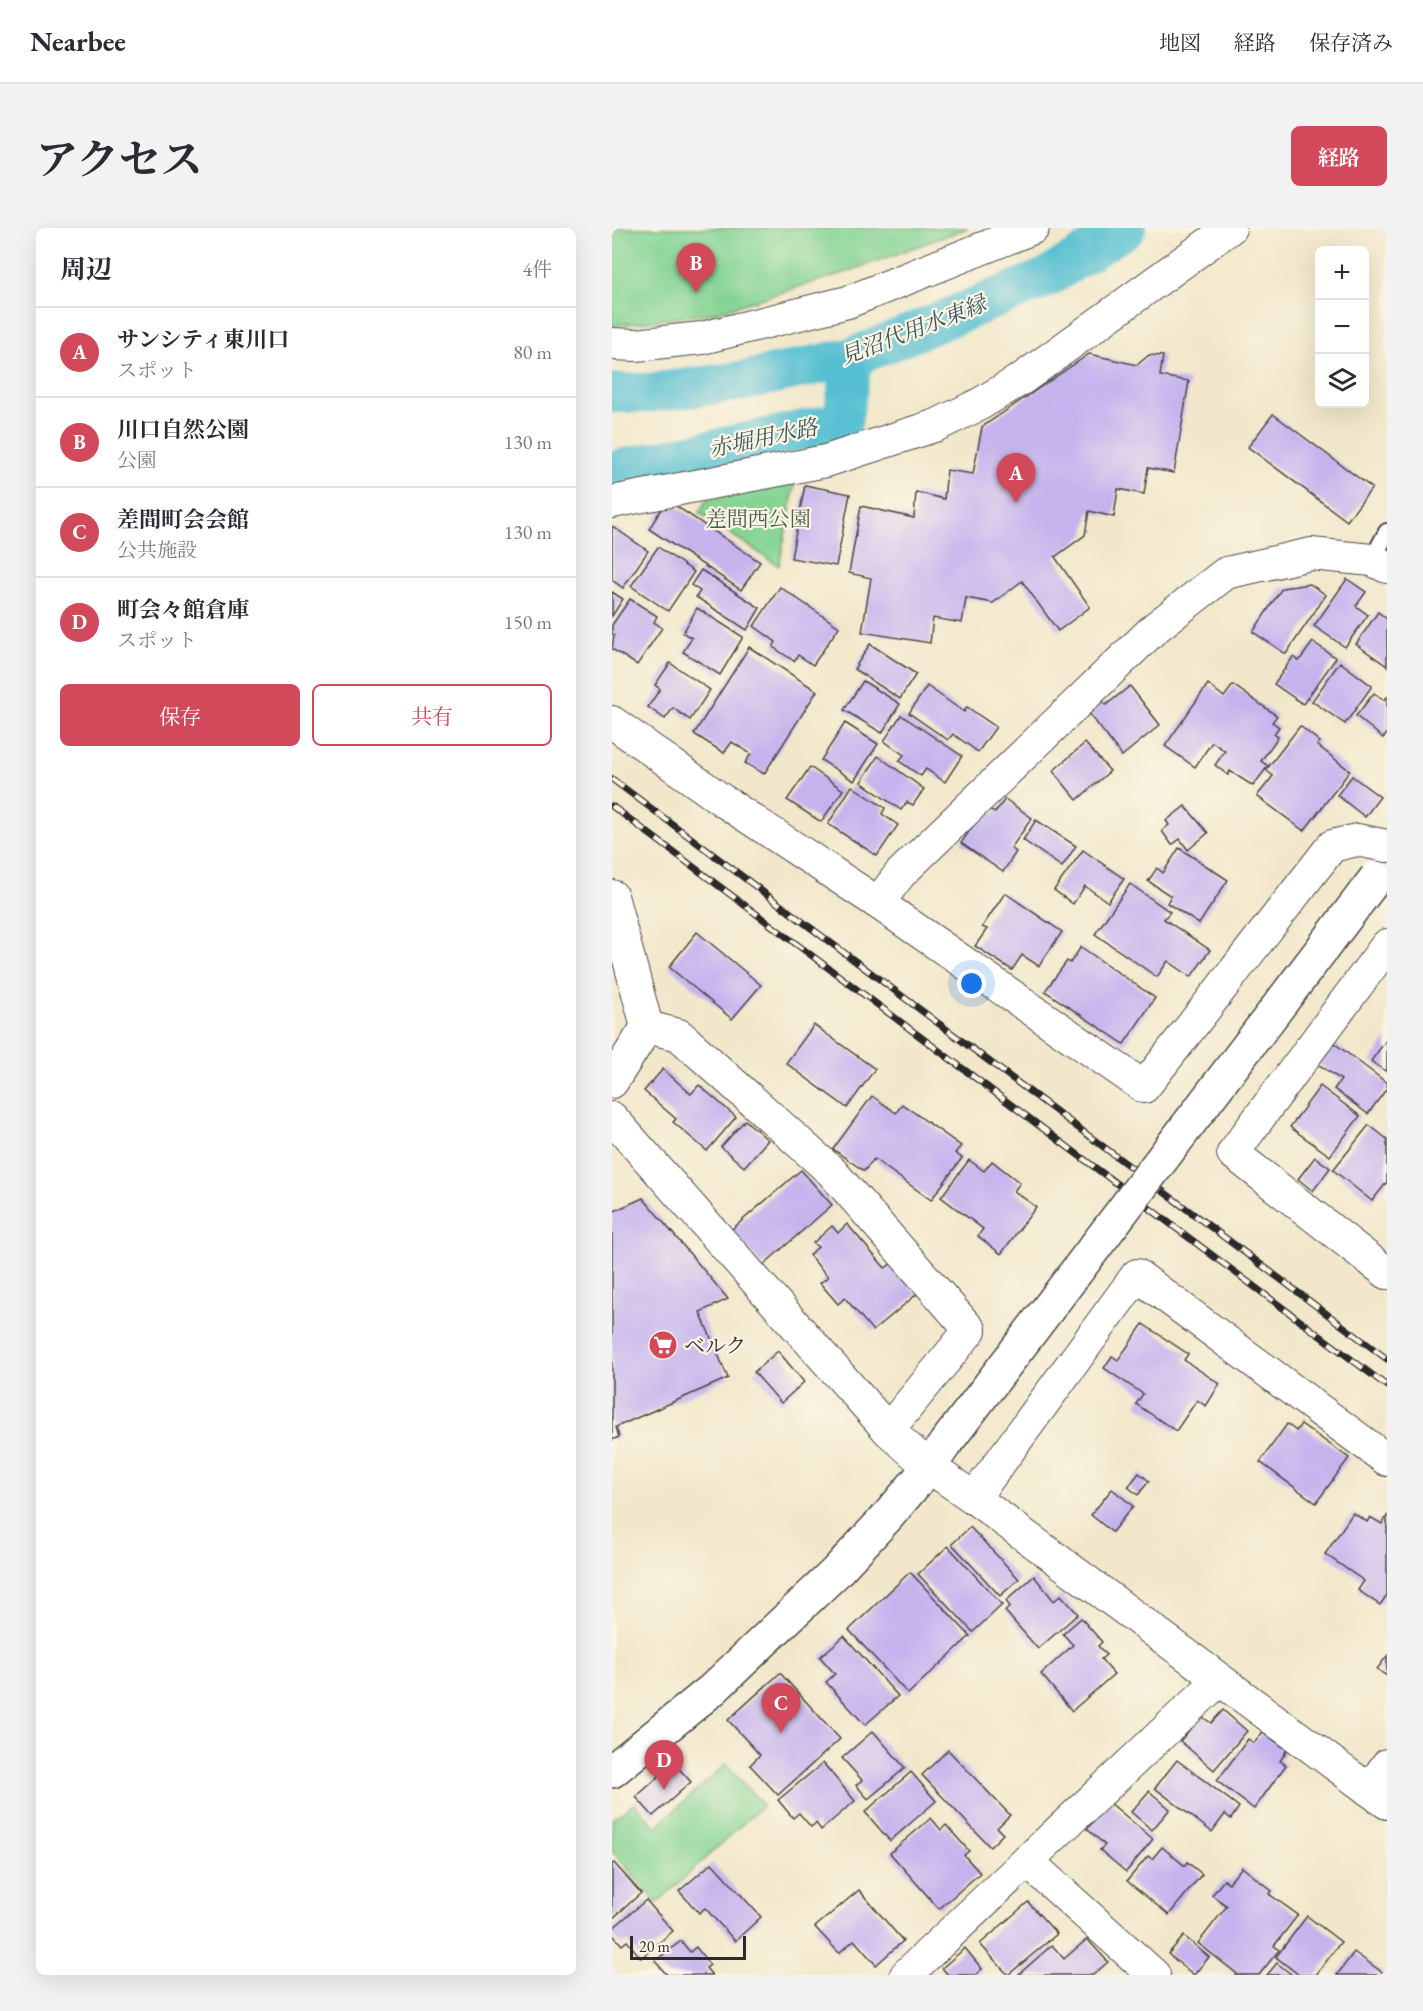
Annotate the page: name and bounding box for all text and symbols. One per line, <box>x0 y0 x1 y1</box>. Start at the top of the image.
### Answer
text: Nearbee <box>30 23 126 59</box>
text: 地図 <box>1159 29 1201 56</box>
text: 経路 <box>1234 29 1276 56</box>
text: 保存済み <box>1309 29 1393 56</box>
button: 経路 <box>1291 126 1387 186</box>
text: アクセス <box>36 132 203 187</box>
pin: B <box>676 244 716 293</box>
map controls <box>1315 246 1369 408</box>
button: + <box>1315 246 1369 300</box>
text: 周辺 <box>60 252 112 286</box>
text: 4件 <box>522 256 552 282</box>
water label: 見沼代用水東縁 <box>836 288 993 371</box>
button: − <box>1315 300 1369 354</box>
text: サンシティ東川口 <box>117 325 290 354</box>
text: A <box>72 339 87 365</box>
text: 80 m <box>513 339 552 365</box>
button: layers <box>1315 354 1369 408</box>
text: スポット <box>117 357 197 383</box>
water label: 赤堀用水路 <box>706 412 822 464</box>
text: 川口自然公園 <box>117 415 249 444</box>
text: B <box>73 429 86 455</box>
text: 130 m <box>504 429 552 455</box>
text: 公園 <box>117 447 157 473</box>
pin: A <box>996 454 1036 503</box>
text: 差間町会会館 <box>117 505 249 534</box>
park label: 差間西公園 <box>706 505 811 532</box>
text: C <box>72 519 87 545</box>
text: 130 m <box>504 519 552 545</box>
text: 公共施設 <box>117 537 197 563</box>
text: 町会々館倉庫 <box>117 595 249 624</box>
text: D <box>72 609 87 635</box>
text: 150 m <box>504 609 552 635</box>
text: スポット <box>117 627 197 653</box>
button: 保存 <box>60 684 300 746</box>
button: 共有 <box>312 684 552 746</box>
your location <box>957 969 986 998</box>
supermarket icon: ベルク <box>647 1329 679 1361</box>
place label: ベルク <box>684 1332 747 1359</box>
pin: C <box>762 1684 800 1733</box>
pin: D <box>644 1740 684 1790</box>
scale bar <box>630 1933 746 1960</box>
text: 20 m <box>639 1936 670 1957</box>

